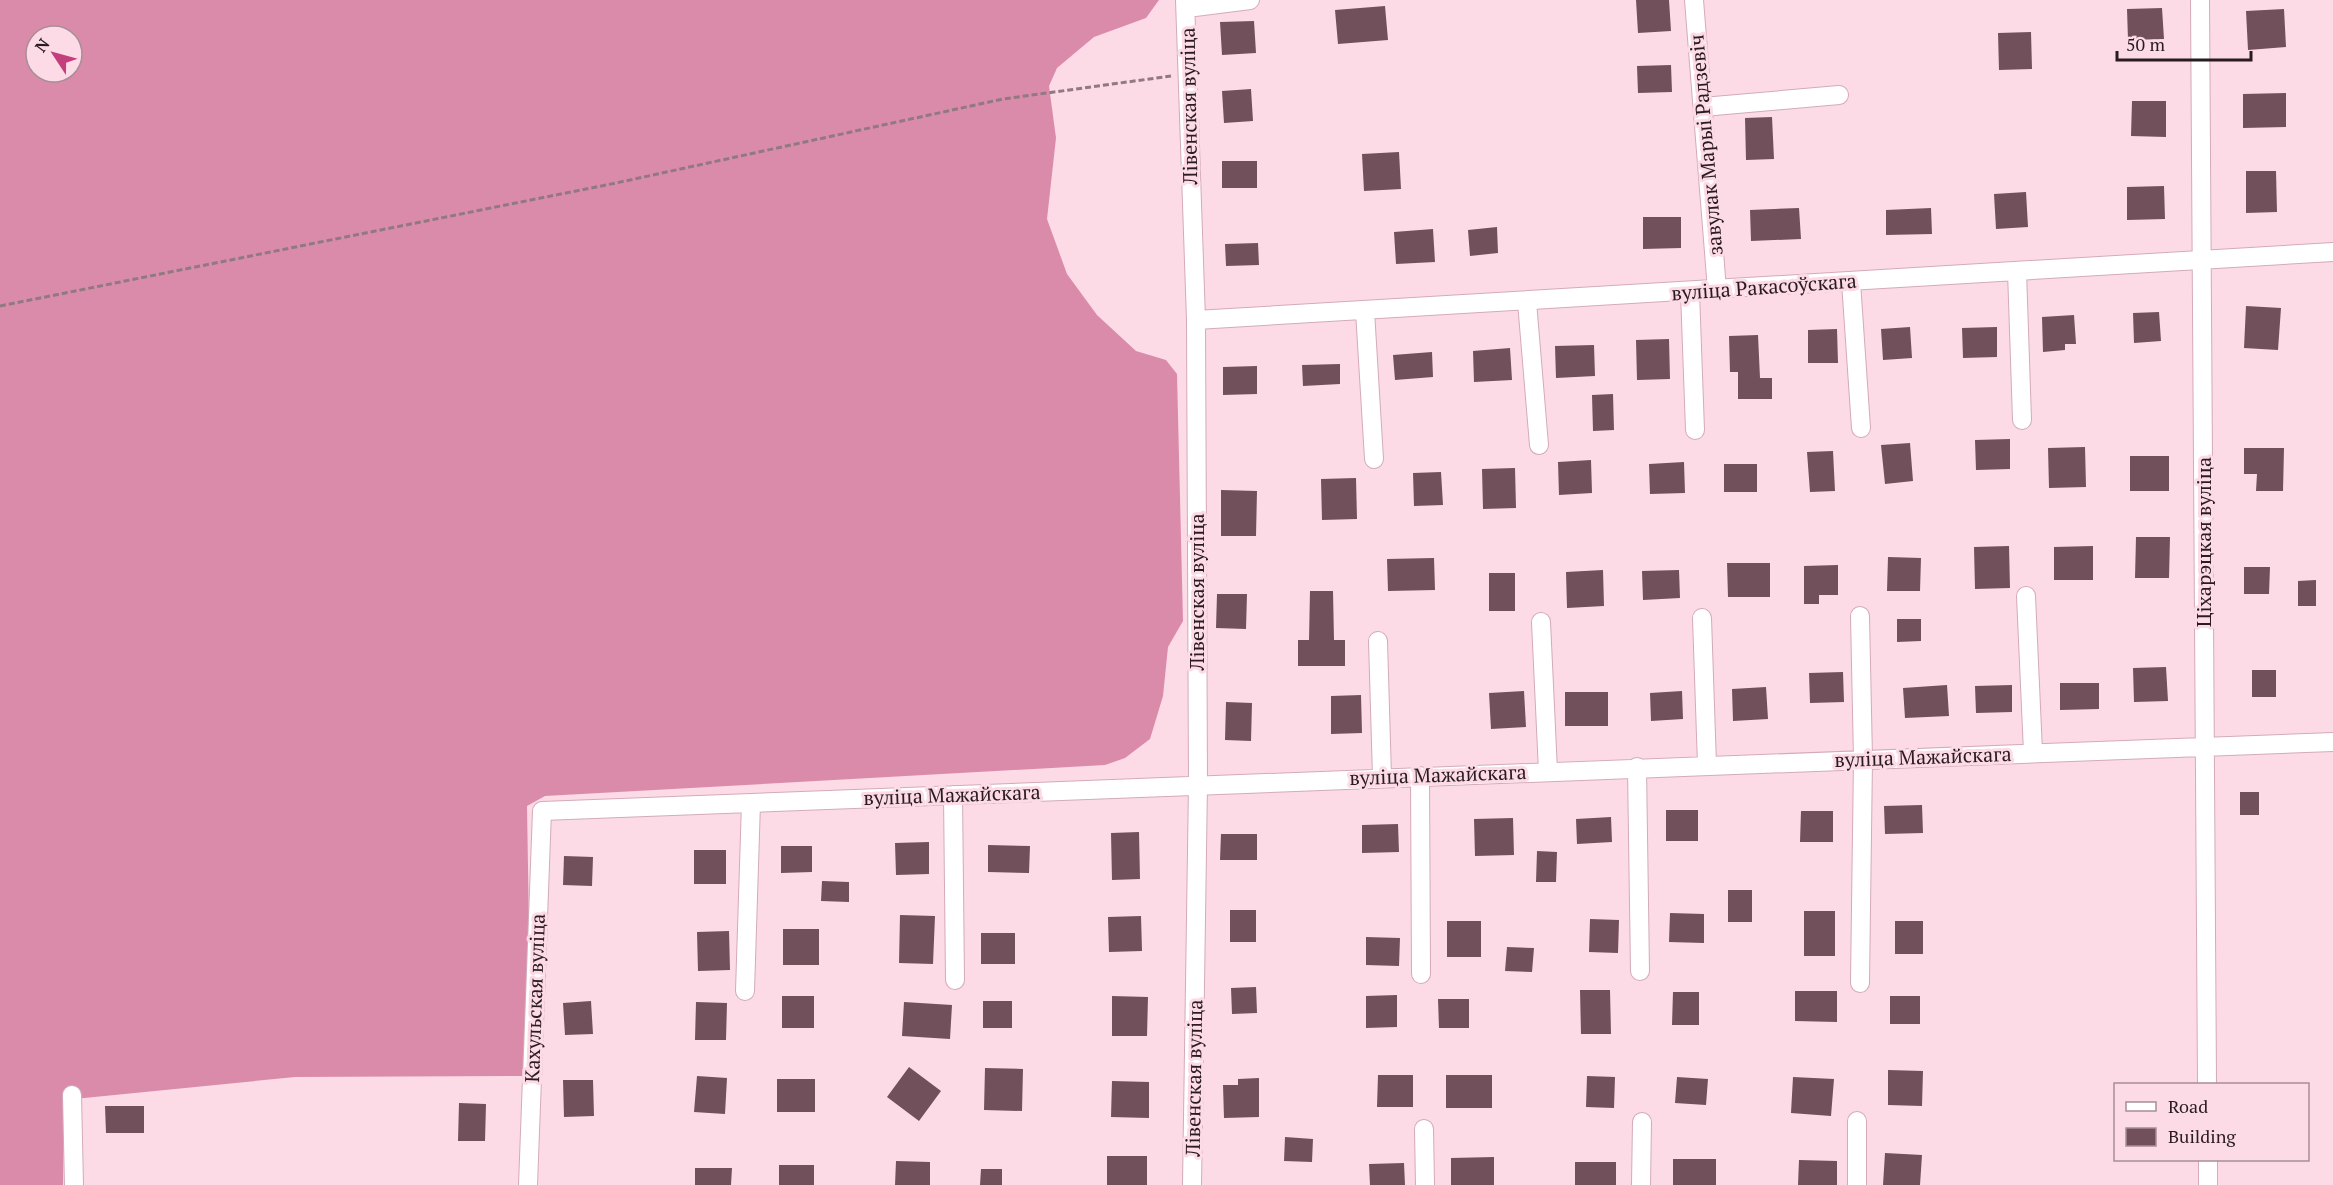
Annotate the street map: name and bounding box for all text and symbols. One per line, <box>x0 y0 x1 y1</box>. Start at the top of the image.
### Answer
north arrow <box>24 24 84 84</box>
scale bar <box>2117 24 2250 62</box>
street label: Лівенская вуліца <box>1174 27 1203 186</box>
text: 50 m <box>2126 32 2166 56</box>
street label: завулак Марыі Радзевіч <box>1682 33 1729 257</box>
text: N <box>29 34 54 57</box>
street label: вуліца Ракасоўскага <box>1670 267 1858 306</box>
street label: Ціхарэцкая вуліца <box>2190 457 2217 627</box>
street label: Лівенская вуліца <box>1183 513 1210 672</box>
street label: вуліца Мажайскага <box>1834 740 2012 773</box>
street label: вуліца Мажайскага <box>1349 758 1527 791</box>
street label: вуліца Мажайскага <box>863 778 1041 811</box>
street label: Кахульская вуліца <box>518 913 551 1083</box>
street label: Лівенская вуліца <box>1179 999 1208 1158</box>
legend <box>2114 1083 2309 1161</box>
text: Road <box>2168 1094 2208 1118</box>
text: Building <box>2168 1124 2236 1148</box>

